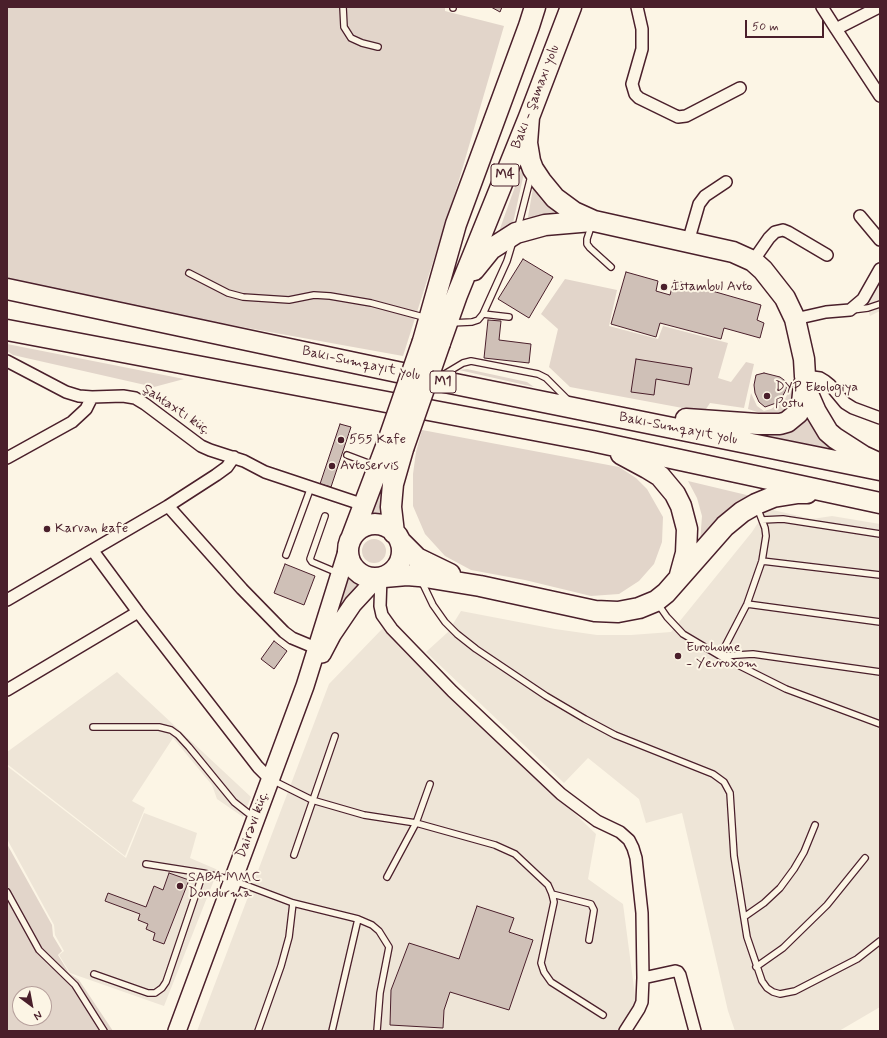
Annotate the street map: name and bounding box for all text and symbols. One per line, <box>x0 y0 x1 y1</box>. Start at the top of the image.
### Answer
scale bar <box>747 12 826 38</box>
text: 50 m <box>752 19 779 35</box>
street label: Bakı - Şamaxı yolu <box>508 43 564 151</box>
road number: M4 <box>491 164 519 186</box>
place label: İstambul Avto <box>672 279 752 295</box>
marker: İstambul Avto <box>659 282 669 292</box>
street label: Bakı-Sumqayıt yolu <box>300 343 422 385</box>
road number: M1 <box>430 371 456 393</box>
place label: DYP Ekologiya Postu <box>775 380 858 412</box>
street label: Şahtaxtı küç. <box>139 381 213 439</box>
marker: DYP Ekologiya Postu <box>762 391 772 401</box>
street label: Bakı-Sumqayıt yolu <box>617 409 739 449</box>
place label: 555 Kafe <box>349 432 406 448</box>
marker: 555 Kafe <box>336 435 346 445</box>
place label: Avtoservis <box>340 458 399 474</box>
marker: Avtoservis <box>327 461 337 471</box>
place label: Karvan kafe <box>55 521 128 537</box>
marker: Karvan kafe <box>42 524 52 534</box>
place label: Eurohome - Yevroxom <box>686 640 757 672</box>
marker: Eurohome - Yevroxom <box>673 651 683 661</box>
street label: Dairəvi küç. <box>233 789 273 861</box>
place label: SABA MMC Dondurma <box>188 870 260 902</box>
marker: SABA MMC Dondurma <box>175 881 185 891</box>
north arrow <box>12 986 52 1026</box>
text: N <box>31 1007 45 1023</box>

